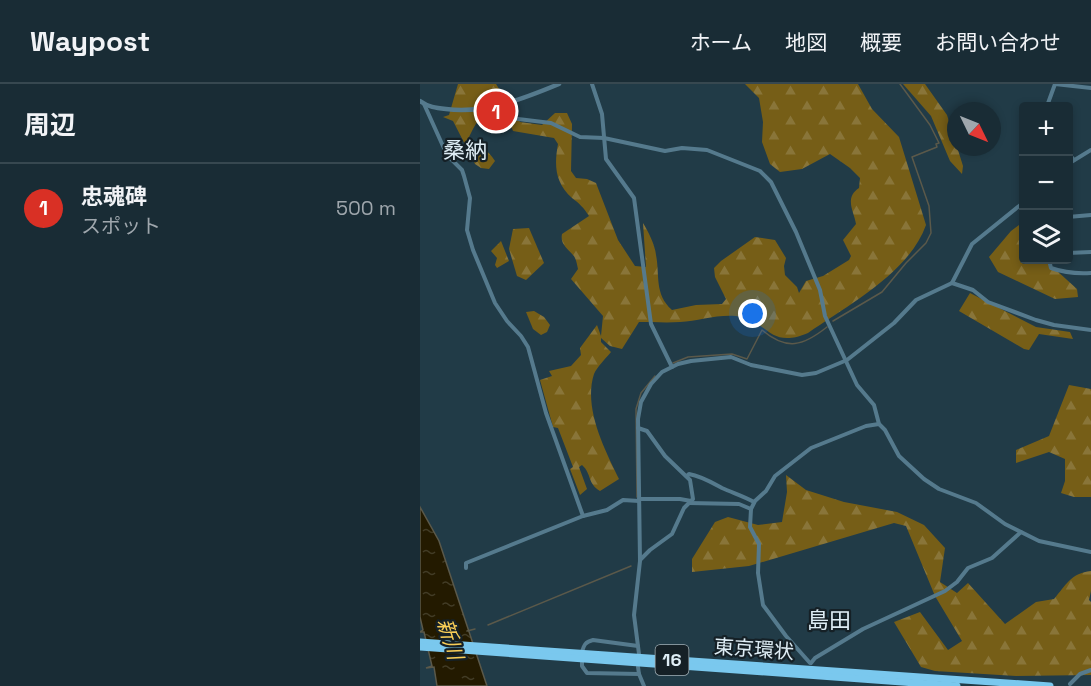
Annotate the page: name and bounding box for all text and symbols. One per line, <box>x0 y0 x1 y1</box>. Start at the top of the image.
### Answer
text: Waypost <box>30 23 150 59</box>
text: ホーム <box>690 29 752 56</box>
text: 地図 <box>785 29 827 56</box>
text: 概要 <box>860 29 902 56</box>
text: お問い合わせ <box>935 29 1061 56</box>
pin: 1 <box>476 88 516 134</box>
north arrow <box>947 102 1001 156</box>
map controls <box>1019 102 1073 264</box>
button: + <box>1019 102 1073 156</box>
text: 周辺 <box>24 108 76 142</box>
district label: 桑納 <box>443 136 487 164</box>
button: − <box>1019 156 1073 210</box>
text: 忠魂碑 <box>81 182 147 210</box>
text: 1 <box>39 195 48 221</box>
text: 500 m <box>336 195 396 221</box>
button: layers <box>1019 210 1073 264</box>
text: スポット <box>81 213 161 239</box>
your location <box>738 299 767 328</box>
district label: 島田 <box>807 606 851 634</box>
water label: 新川 <box>431 615 470 665</box>
street label: 東京環状 <box>713 633 795 665</box>
road number: 16 <box>656 645 688 675</box>

